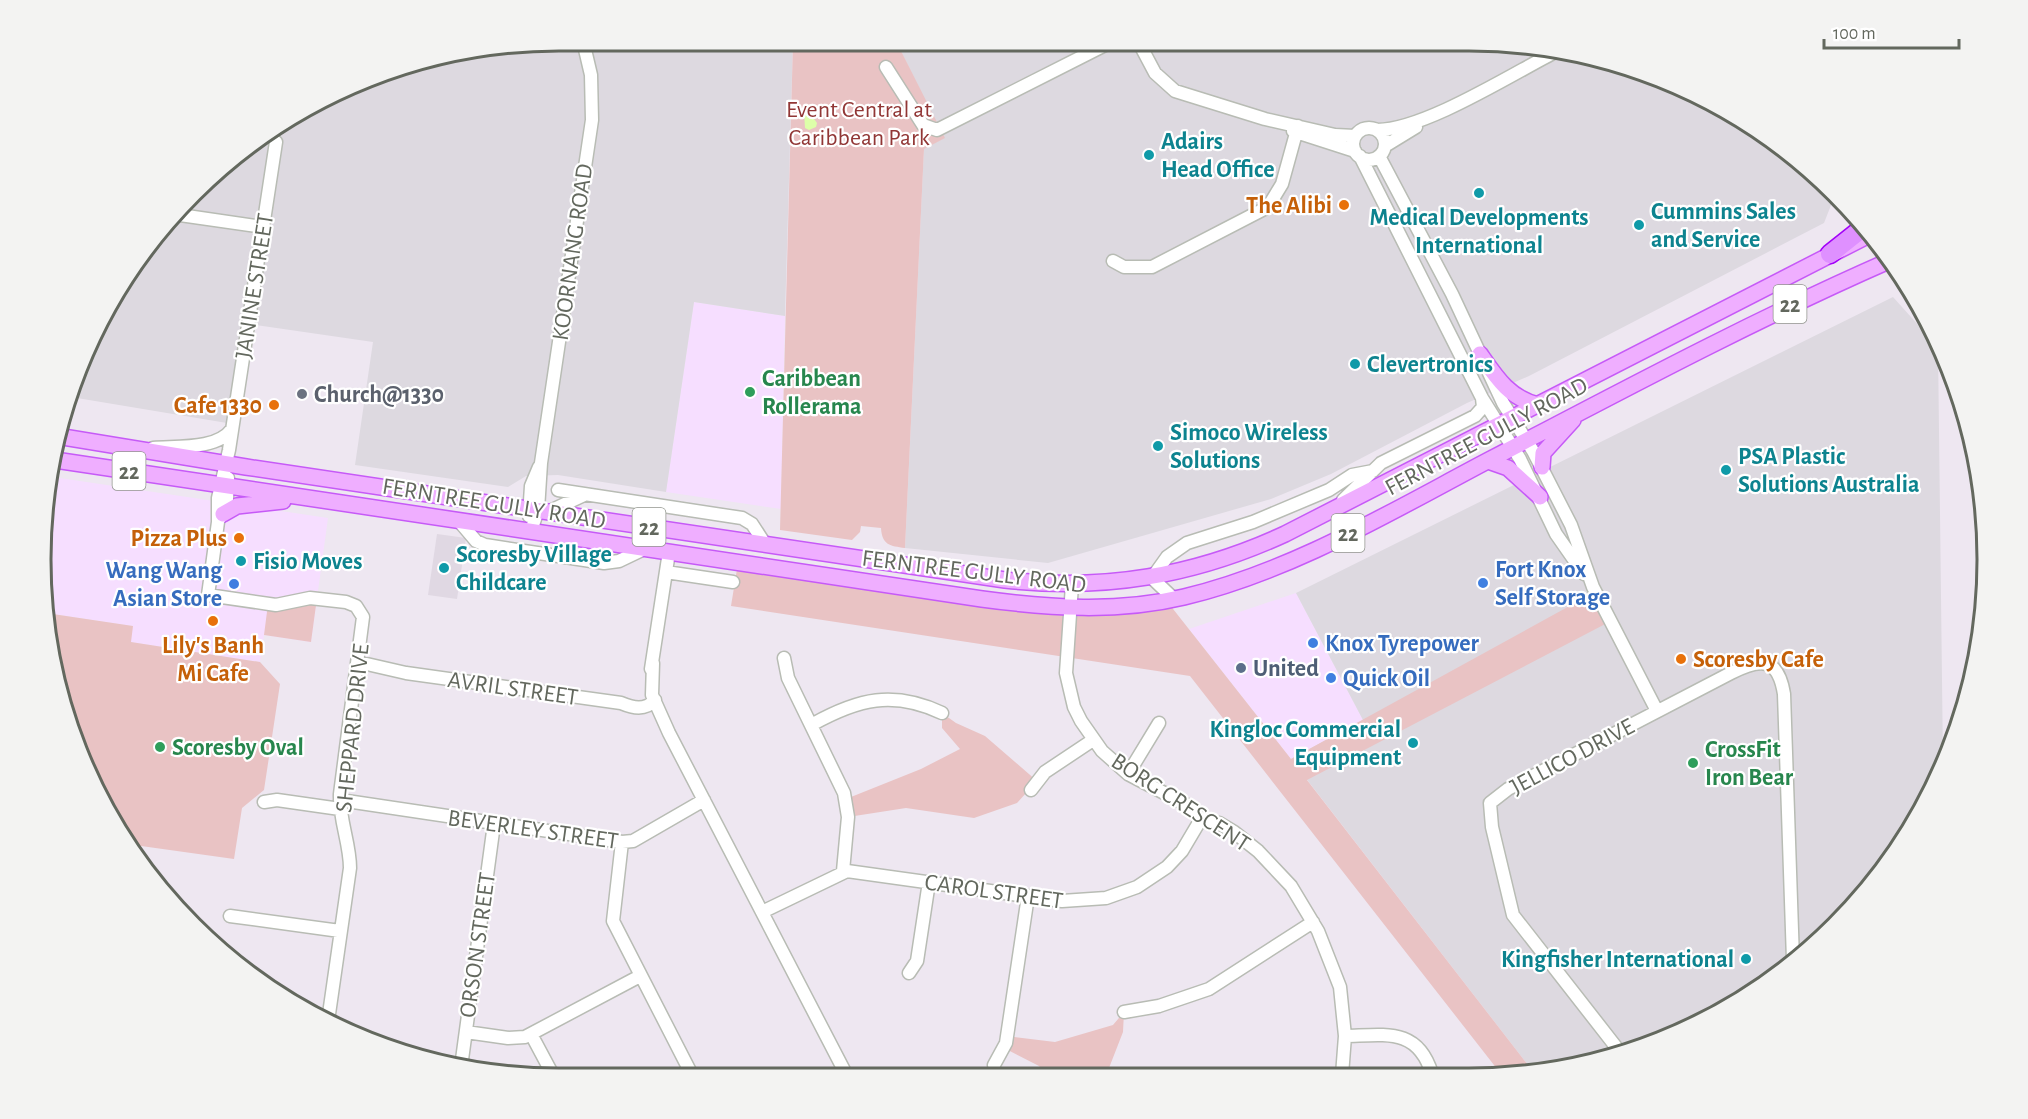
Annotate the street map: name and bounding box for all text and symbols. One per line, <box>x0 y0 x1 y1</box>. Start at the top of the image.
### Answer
scale bar <box>1824 12 1959 50</box>
text: 100 m <box>1833 25 1876 43</box>
park label: Event Central at Caribbean Park <box>786 98 932 150</box>
place label: Adairs Head Office <box>1161 130 1275 182</box>
marker: Adairs Head Office <box>1142 148 1156 162</box>
street label: KOORNANG ROAD <box>549 162 597 342</box>
marker: Medical Developments International <box>1472 186 1486 200</box>
place label: The Alibi <box>1246 194 1332 218</box>
marker: The Alibi <box>1337 198 1351 212</box>
place label: Cummins Sales and Service <box>1651 200 1796 252</box>
place label: Medical Developments International <box>1369 206 1589 258</box>
street label: JANINE STREET <box>232 211 278 361</box>
marker: Cummins Sales and Service <box>1632 218 1646 232</box>
road number: 22 <box>1774 285 1806 323</box>
place label: Clevertronics <box>1367 353 1493 377</box>
marker: Clevertronics <box>1348 357 1362 371</box>
place label: Caribbean Rollerama <box>762 367 862 419</box>
street label: FERNTREE GULLY ROAD <box>1381 373 1592 500</box>
place label: Church@1330 <box>314 383 444 407</box>
marker: Caribbean Rollerama <box>743 385 757 399</box>
marker: Church@1330 <box>295 387 309 401</box>
place label: Cafe 1330 <box>174 394 262 418</box>
marker: Cafe 1330 <box>267 398 281 412</box>
place label: Simoco Wireless Solutions <box>1170 421 1328 473</box>
marker: Simoco Wireless Solutions <box>1151 439 1165 453</box>
place label: PSA Plastic Solutions Australia <box>1738 445 1919 497</box>
road number: 22 <box>112 452 146 490</box>
marker: PSA Plastic Solutions Australia <box>1719 463 1733 477</box>
street label: FERNTREE GULLY ROAD <box>381 474 607 533</box>
road number: 22 <box>632 508 666 546</box>
road number: 22 <box>1332 514 1364 552</box>
place label: Pizza Plus <box>131 527 227 551</box>
marker: Pizza Plus <box>232 531 246 545</box>
place label: Scoresby Village Childcare <box>456 543 612 595</box>
street label: FERNTREE GULLY ROAD <box>860 546 1087 598</box>
place label: Fisio Moves <box>253 550 362 574</box>
marker: Fisio Moves <box>234 554 248 568</box>
place label: Fort Knox Self Storage <box>1495 558 1610 610</box>
place label: Wang Wang Asian Store <box>106 559 223 611</box>
marker: Scoresby Village Childcare <box>437 561 451 575</box>
marker: Fort Knox Self Storage <box>1476 576 1490 590</box>
marker: Wang Wang Asian Store <box>227 577 241 591</box>
marker: Lily's Banh Mi Cafe <box>206 614 220 628</box>
place label: Knox Tyrepower <box>1325 632 1479 656</box>
place label: Lily's Banh Mi Cafe <box>162 634 264 686</box>
marker: Knox Tyrepower <box>1306 636 1320 650</box>
street label: SHEPPARD DRIVE <box>332 642 374 814</box>
place label: Scoresby Cafe <box>1693 648 1824 672</box>
marker: Scoresby Cafe <box>1674 652 1688 666</box>
place label: United <box>1253 657 1319 681</box>
marker: United <box>1234 661 1248 675</box>
place label: Quick Oil <box>1343 667 1430 691</box>
street label: AVRIL STREET <box>446 668 580 710</box>
marker: Quick Oil <box>1324 671 1338 685</box>
street label: JELLICO DRIVE <box>1507 714 1639 800</box>
place label: Kingloc Commercial Equipment <box>1210 718 1401 770</box>
place label: Scoresby Oval <box>172 736 304 760</box>
marker: Kingloc Commercial Equipment <box>1406 736 1420 750</box>
place label: CrossFit Iron Bear <box>1705 738 1794 790</box>
marker: Scoresby Oval <box>153 740 167 754</box>
street label: BORG CRESCENT <box>1107 749 1254 857</box>
marker: CrossFit Iron Bear <box>1686 756 1700 770</box>
street label: BEVERLEY STREET <box>446 806 620 854</box>
street label: CAROL STREET <box>923 870 1065 914</box>
street label: ORSON STREET <box>456 871 500 1019</box>
place label: Kingfisher International <box>1501 948 1734 972</box>
marker: Kingfisher International <box>1739 952 1753 966</box>

